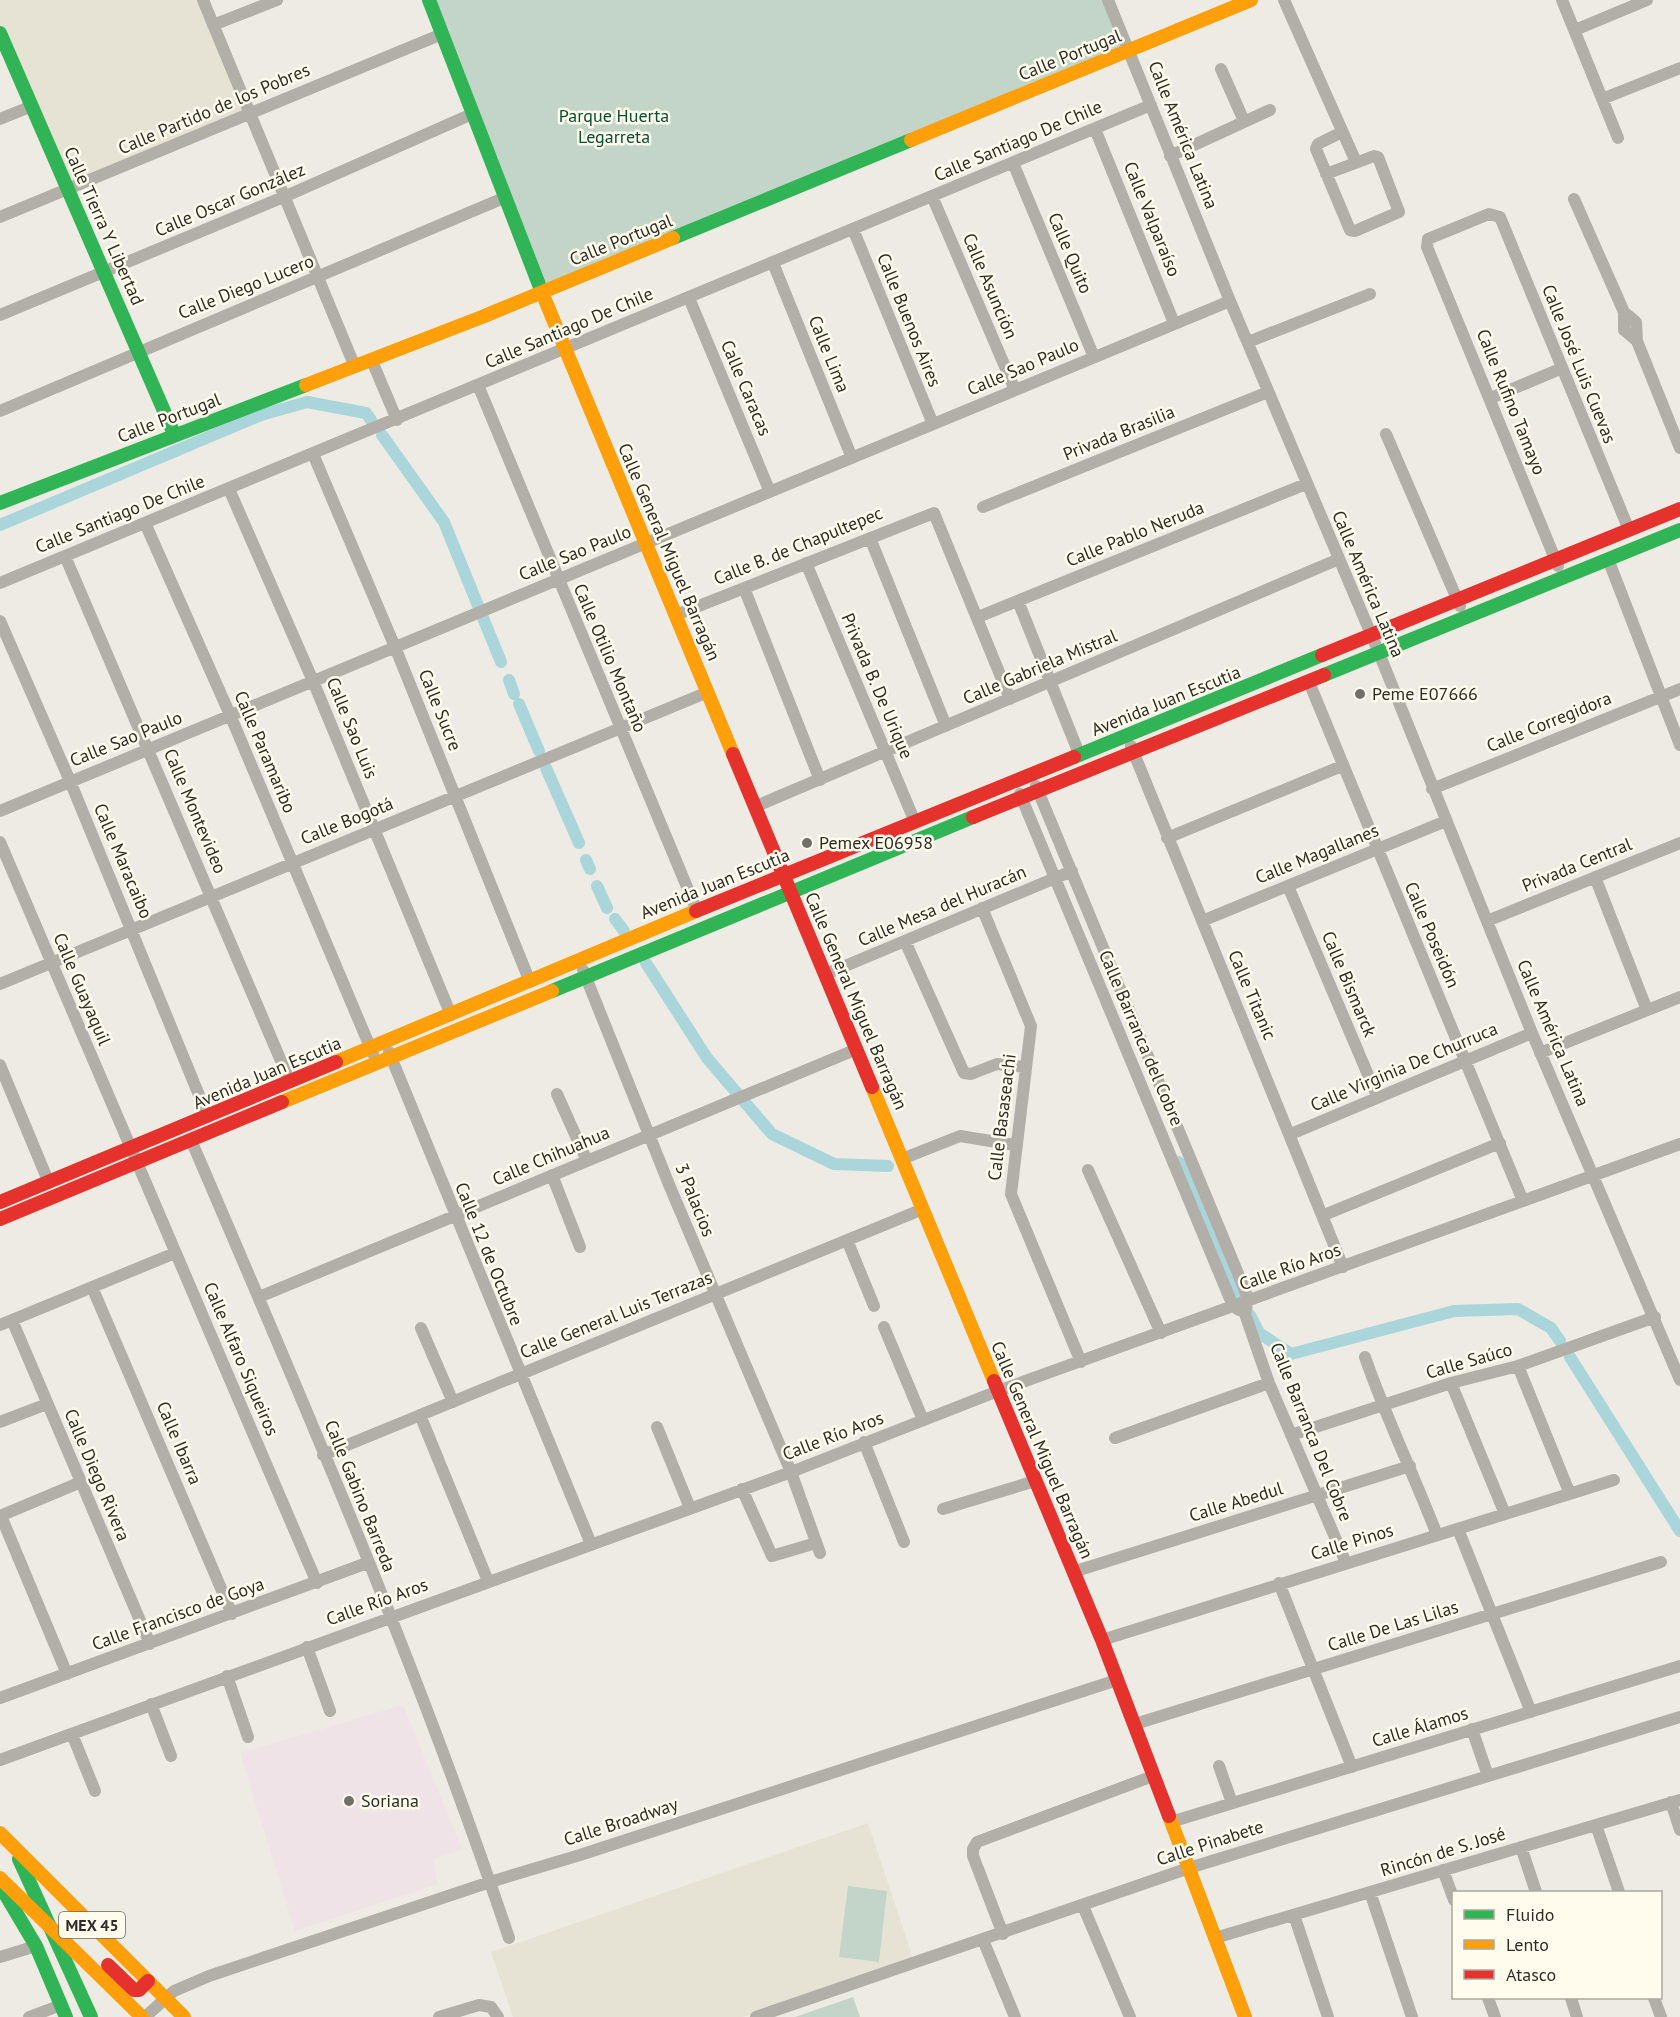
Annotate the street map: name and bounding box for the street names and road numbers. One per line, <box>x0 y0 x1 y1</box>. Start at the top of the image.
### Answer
street label: Calle Portugal <box>1015 23 1125 86</box>
street label: Calle Partido de los Pobres <box>114 58 313 159</box>
street label: Calle América Latina <box>1143 58 1224 212</box>
street label: Calle Santiago De Chile <box>930 95 1105 186</box>
street label: Calle Tierra Y Libertad <box>59 143 150 309</box>
street label: Calle Oscar González <box>151 158 308 242</box>
street label: Calle Valparaíso <box>1119 158 1186 280</box>
street label: Calle Portugal <box>566 208 676 271</box>
street label: Calle Quito <box>1043 209 1098 297</box>
street label: Calle Asunción <box>958 229 1023 342</box>
street label: Calle Diego Lucero <box>175 249 317 324</box>
street label: Calle Buenos Aires <box>872 250 947 390</box>
street label: Calle José Luis Cuevas <box>1537 281 1622 447</box>
street label: Calle Santiago De Chile <box>481 282 656 373</box>
street label: Calle Lima <box>804 312 855 396</box>
street label: Calle Rufino Tamayo <box>1472 325 1551 478</box>
street label: Calle Sao Paulo <box>963 333 1082 400</box>
street label: Calle Caracas <box>716 336 777 439</box>
street label: Calle Portugal <box>114 387 224 448</box>
street label: Privada Brasilia <box>1060 400 1178 465</box>
street label: Calle General Miguel Barragán <box>613 439 726 664</box>
street label: Calle Santiago De Chile <box>32 469 208 558</box>
street label: Calle Pablo Neruda <box>1062 495 1207 572</box>
street label: Calle B. de Chapultepec <box>710 501 886 590</box>
street label: Calle América Latina <box>1327 507 1410 661</box>
street label: Calle Sao Paulo <box>515 520 634 586</box>
street label: Calle Otilio Montaño <box>569 580 652 736</box>
street label: Privada B. De Urique <box>836 609 919 762</box>
street label: Calle Gabriela Mistral <box>959 623 1121 709</box>
street label: Avenida Juan Escutia <box>1088 660 1244 741</box>
street label: Calle Sucre <box>414 666 467 754</box>
street label: Calle Sao Luis <box>322 674 383 782</box>
street label: Calle Corregidora <box>1483 686 1615 757</box>
street label: Calle Paramaribo <box>229 687 302 816</box>
street label: Calle Sao Paulo <box>66 706 185 772</box>
street label: Calle Montevideo <box>159 745 232 877</box>
street label: Calle Bogotá <box>297 792 396 850</box>
street label: Calle Maracaibo <box>89 800 158 922</box>
street label: Calle Magallanes <box>1252 818 1382 889</box>
street label: Privada Central <box>1519 832 1636 897</box>
street label: Avenida Juan Escutia <box>637 843 793 924</box>
street label: Calle Mesa del Huracán <box>854 860 1029 951</box>
street label: Calle Poseidón <box>1400 878 1465 991</box>
street label: Calle General Miguel Barragán <box>800 888 913 1113</box>
street label: Calle Bismarck <box>1317 927 1382 1041</box>
street label: Calle Guayaquil <box>48 929 117 1049</box>
street label: Calle Barranca del Cobre <box>1094 946 1189 1129</box>
street label: Calle Titanic <box>1223 946 1282 1043</box>
street label: Calle América Latina <box>1512 956 1595 1110</box>
street label: Calle Virginia De Churruca <box>1307 1017 1501 1116</box>
street label: Avenida Juan Escutia <box>189 1031 344 1114</box>
street label: Calle Basaseachi <box>982 1052 1021 1182</box>
street label: Calle Chihuahua <box>489 1120 613 1191</box>
street label: 3 Palacios <box>670 1160 721 1240</box>
street label: Calle 12 de Octubre <box>450 1179 529 1329</box>
street label: Calle Río Aros <box>1236 1238 1344 1296</box>
street label: Calle General Luis Terrazas <box>516 1265 715 1364</box>
street label: Calle Alfaro Siqueiros <box>199 1278 284 1439</box>
street label: Calle General Miguel Barragán <box>986 1337 1099 1562</box>
street label: Calle Saúco <box>1423 1337 1515 1384</box>
street label: Calle Barranca Del Cobre <box>1265 1339 1358 1525</box>
street label: Calle Ibarra <box>152 1398 207 1488</box>
street label: Calle Diego Rivera <box>59 1405 136 1544</box>
street label: Calle Río Aros <box>779 1406 887 1465</box>
street label: Calle Gabino Barreda <box>320 1417 401 1575</box>
street label: Calle Abedul <box>1186 1476 1286 1527</box>
street label: Calle Pinos <box>1308 1518 1396 1565</box>
street label: Calle Francisco de Goya <box>89 1572 267 1655</box>
street label: Calle Río Aros <box>323 1573 431 1631</box>
street label: Calle De Las Lilas <box>1325 1595 1461 1656</box>
street label: Calle Álamos <box>1369 1701 1471 1752</box>
street label: Calle Broadway <box>561 1792 681 1851</box>
street label: Calle Pinabete <box>1154 1814 1266 1871</box>
street label: Rincón de S. José <box>1378 1822 1508 1881</box>
road number: MEX 45 <box>59 1912 125 1938</box>

